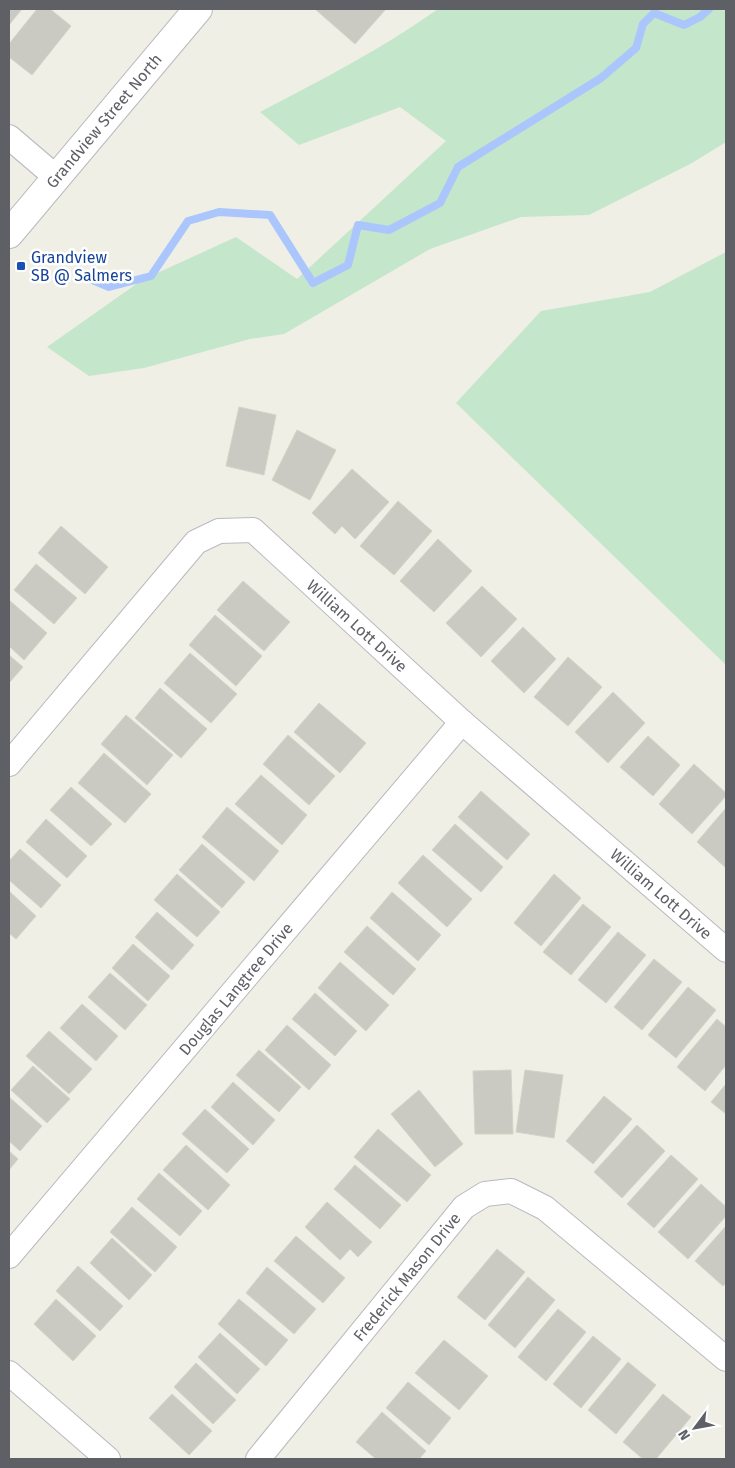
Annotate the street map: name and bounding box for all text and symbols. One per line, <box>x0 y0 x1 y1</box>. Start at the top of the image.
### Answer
street label: Grandview Street North <box>42 50 166 192</box>
place label: Grandview SB @ Salmers <box>31 248 132 285</box>
marker: Grandview SB @ Salmers <box>15 260 27 272</box>
street label: William Lott Drive <box>303 576 411 676</box>
street label: William Lott Drive <box>606 845 716 943</box>
street label: Douglas Langtree Drive <box>175 919 297 1059</box>
street label: Frederick Mason Drive <box>349 1209 465 1345</box>
north arrow <box>670 1403 720 1453</box>
text: N <box>675 1426 694 1443</box>

